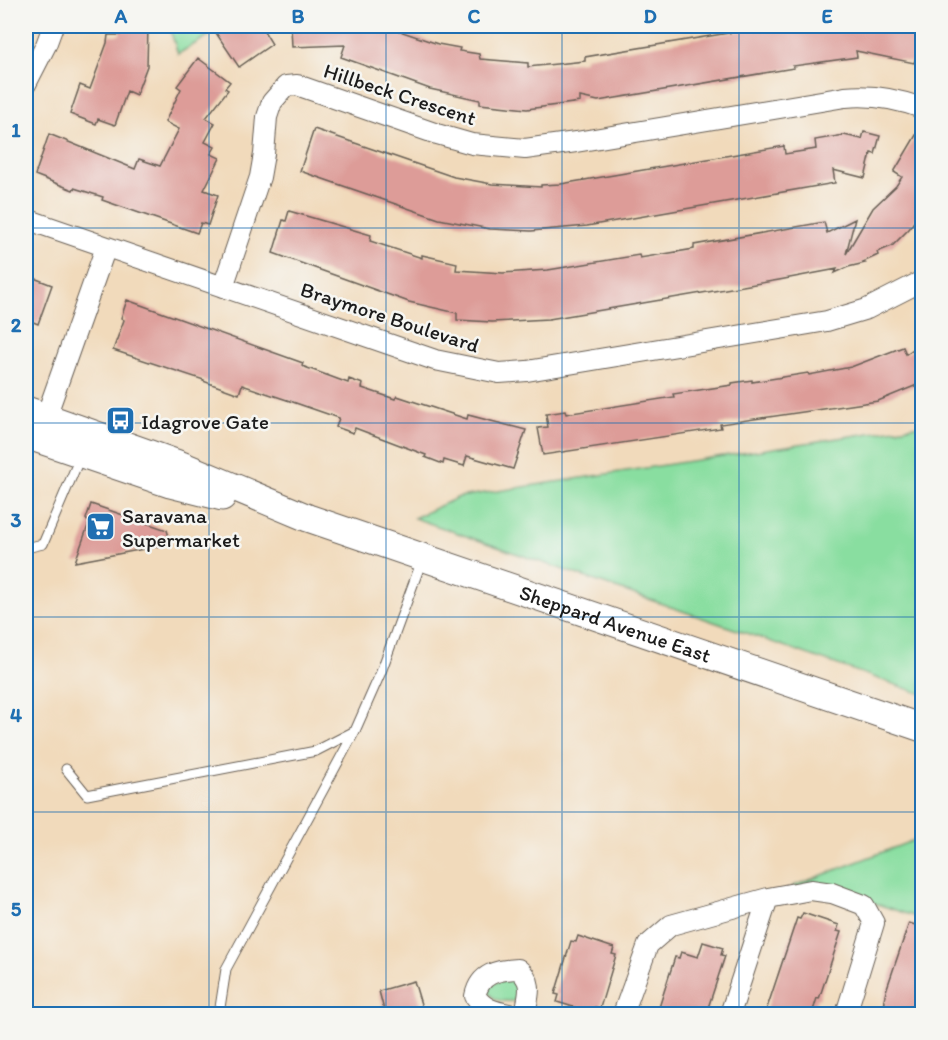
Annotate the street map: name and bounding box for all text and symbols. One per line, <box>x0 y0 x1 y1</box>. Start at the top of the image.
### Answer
text: A <box>114 4 128 28</box>
text: B <box>292 4 305 28</box>
text: C <box>468 4 481 28</box>
text: D <box>643 4 657 28</box>
text: E <box>821 4 833 28</box>
street label: Hillbeck Crescent <box>321 58 479 130</box>
text: 1 <box>11 118 21 142</box>
street label: Braymore Boulevard <box>298 276 482 358</box>
text: 2 <box>11 313 22 337</box>
bus stop icon: Idagrove Gate <box>104 405 136 437</box>
place label: Idagrove Gate <box>141 409 269 434</box>
place label: Saravana Supermarket <box>122 503 240 552</box>
text: 3 <box>11 508 22 532</box>
supermarket icon: Saravana Supermarket <box>85 511 117 543</box>
street label: Sheppard Avenue East <box>516 579 714 667</box>
text: 4 <box>10 703 22 727</box>
text: 5 <box>11 897 22 921</box>

